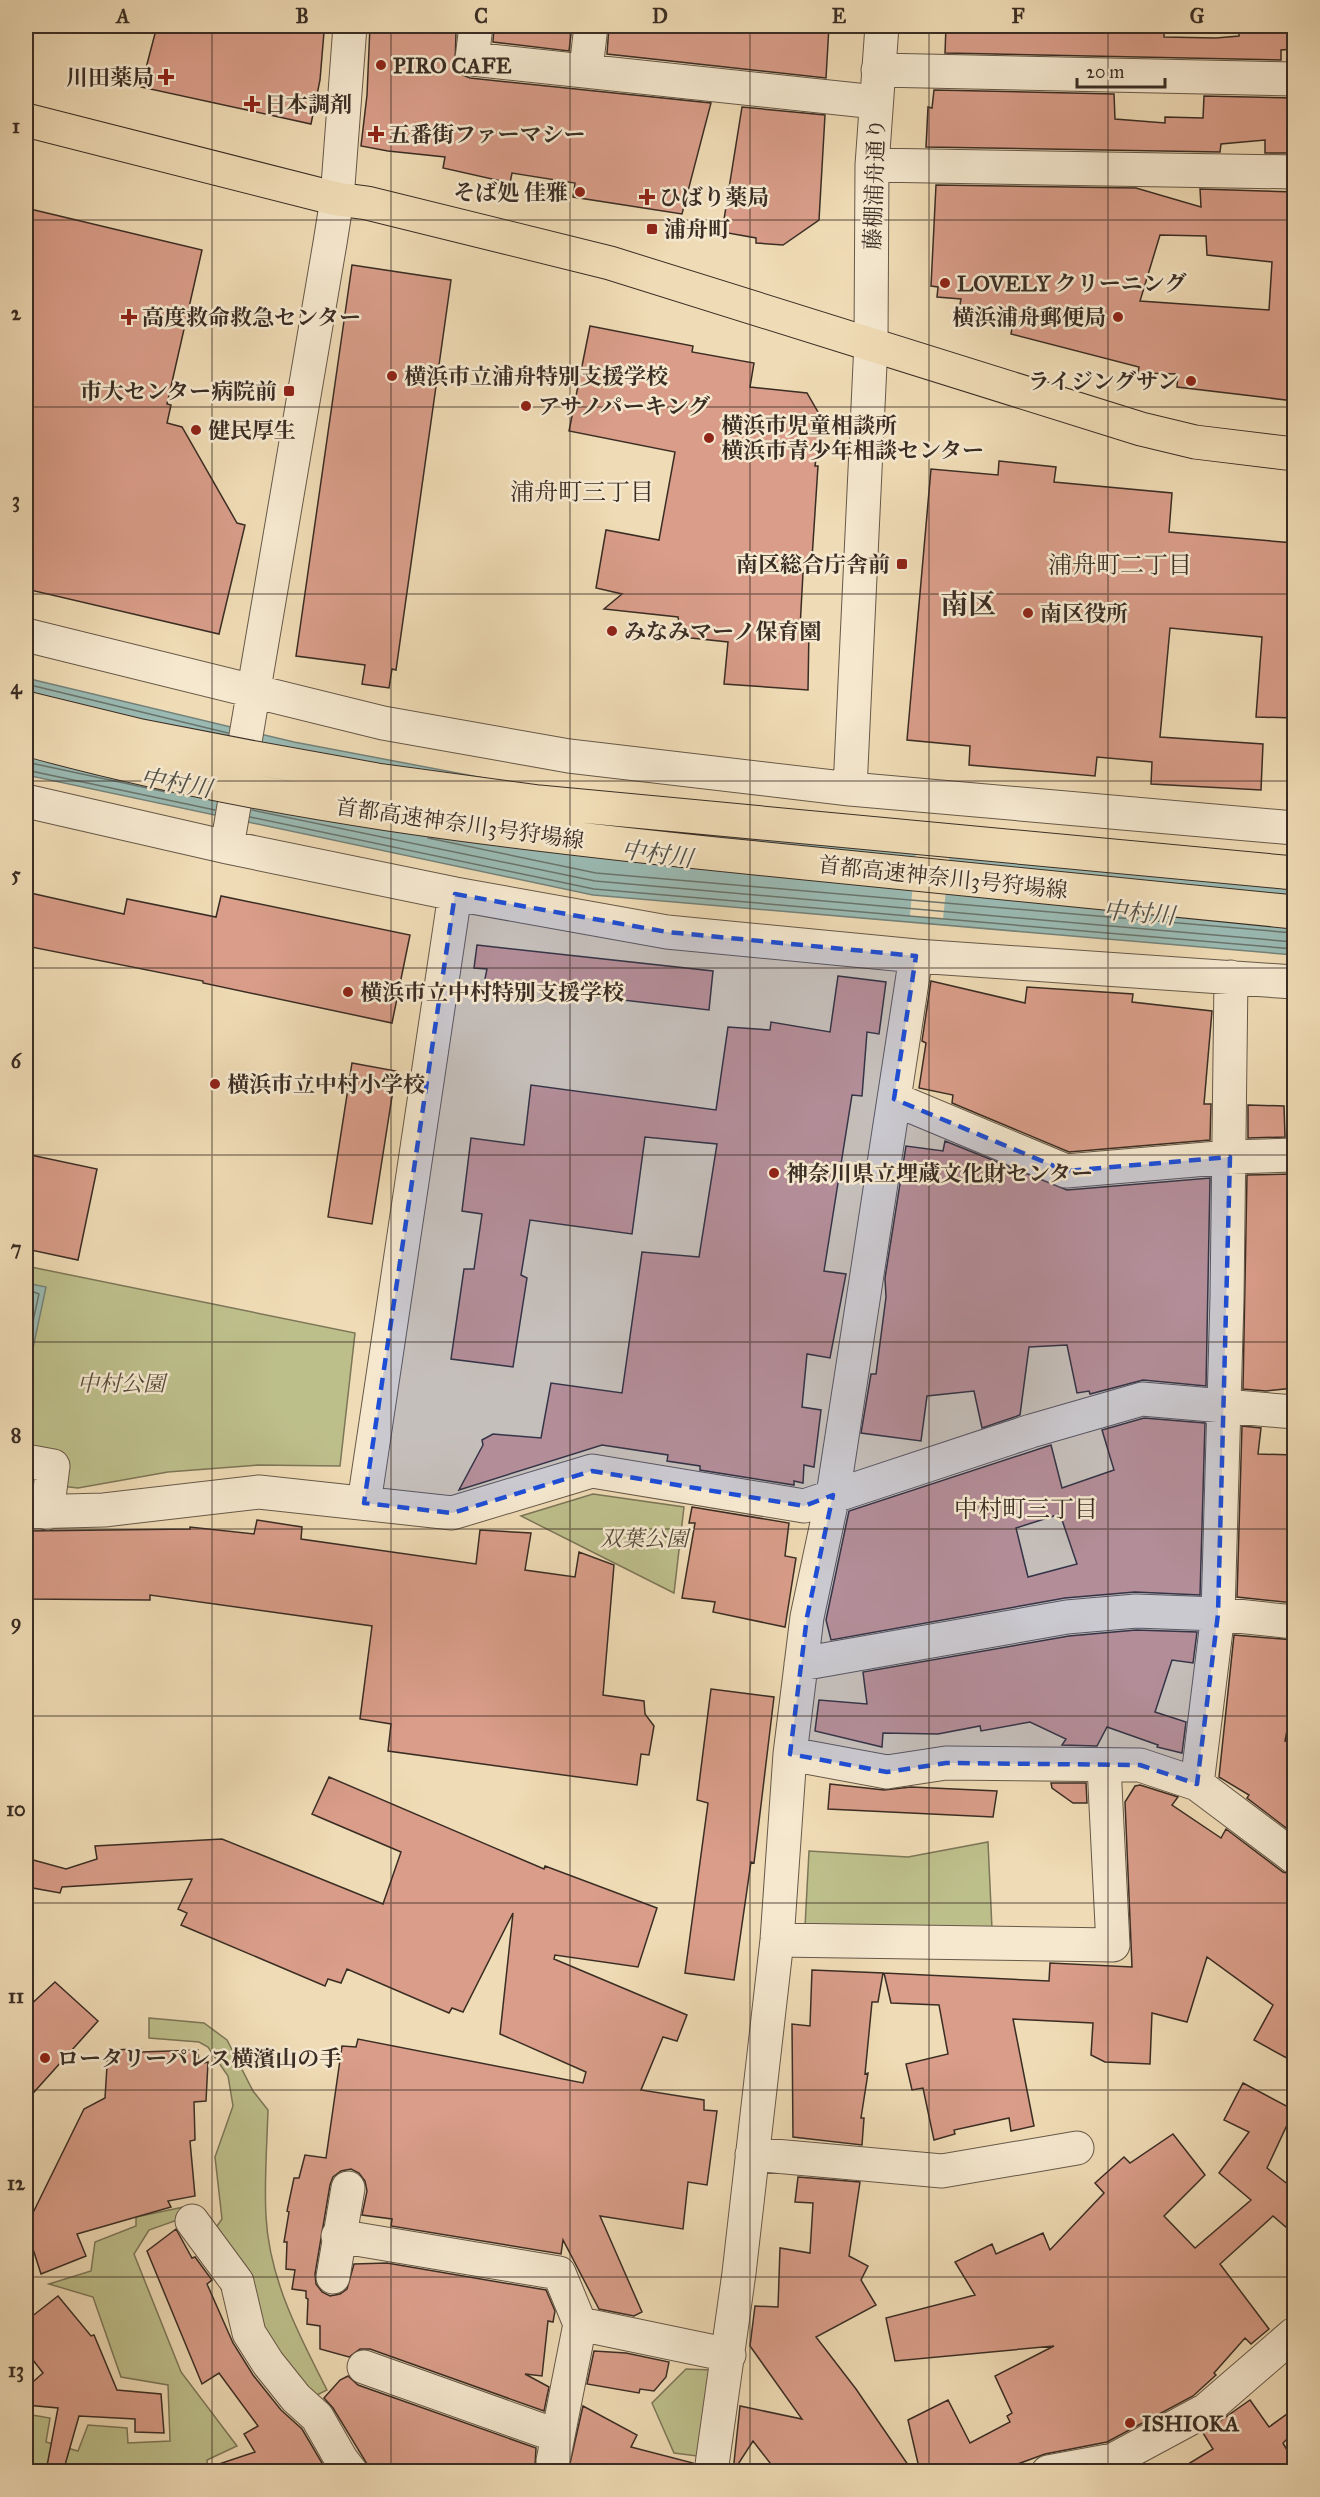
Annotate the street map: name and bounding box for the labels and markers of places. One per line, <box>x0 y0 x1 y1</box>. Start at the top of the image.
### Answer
place label: PIRO CAFE <box>393 52 512 79</box>
marker: PIRO CAFE <box>374 58 388 72</box>
place label: 川田薬局 <box>66 64 154 91</box>
marker: 川田薬局 <box>159 70 173 84</box>
place label: 日本調剤 <box>264 91 352 118</box>
marker: 日本調剤 <box>245 97 259 111</box>
place label: 五番街ファーマシー <box>388 121 586 148</box>
marker: 五番街ファーマシー <box>369 127 383 141</box>
place label: そば処 佳雅 <box>453 179 568 206</box>
place label: ひばり薬局 <box>659 184 769 211</box>
marker: そば処 佳雅 <box>573 185 587 199</box>
marker: ひばり薬局 <box>640 190 654 204</box>
place label: 浦舟町 <box>664 216 730 243</box>
marker: 浦舟町 <box>645 222 659 236</box>
place label: LOVELY クリーニング <box>957 270 1186 297</box>
marker: LOVELY クリーニング <box>938 276 952 290</box>
place label: 高度救命救急センター <box>142 304 361 331</box>
place label: 横浜浦舟郵便局 <box>952 304 1106 331</box>
marker: 高度救命救急センター <box>120 308 138 326</box>
marker: 横浜浦舟郵便局 <box>1111 310 1125 324</box>
place label: 横浜市立浦舟特別支援学校 <box>404 363 668 390</box>
place label: ライジングサン <box>1028 368 1179 395</box>
marker: 横浜市立浦舟特別支援学校 <box>385 369 399 383</box>
marker: ライジングサン <box>1184 374 1198 388</box>
place label: 市大センター病院前 <box>80 378 277 405</box>
marker: 市大センター病院前 <box>282 384 296 398</box>
place label: アサノパーキング <box>538 393 710 420</box>
marker: アサノパーキング <box>519 399 533 413</box>
place label: 横浜市児童相談所 横浜市青少年相談センター <box>721 412 984 464</box>
place label: 健民厚生 <box>208 417 296 444</box>
marker: 健民厚生 <box>189 423 203 437</box>
marker: 横浜市児童相談所 横浜市青少年相談センター <box>702 431 716 445</box>
place label: 南区総合庁舎前 <box>736 551 890 578</box>
marker: 南区総合庁舎前 <box>895 557 909 571</box>
place label: 南区役所 <box>1040 600 1128 627</box>
marker: 南区役所 <box>1021 606 1035 620</box>
place label: みなみマーノ保育園 <box>624 618 822 645</box>
marker: みなみマーノ保育園 <box>605 624 619 638</box>
place label: 横浜市立中村特別支援学校 <box>360 979 624 1006</box>
marker: 横浜市立中村特別支援学校 <box>341 985 355 999</box>
place label: 横浜市立中村小学校 <box>227 1071 425 1098</box>
marker: 横浜市立中村小学校 <box>208 1077 222 1091</box>
place label: 神奈川県立埋蔵文化財センター <box>786 1160 1093 1187</box>
marker: 神奈川県立埋蔵文化財センター <box>767 1166 781 1180</box>
place label: ロータリーパレス横濱山の手 <box>57 2045 341 2072</box>
marker: ロータリーパレス横濱山の手 <box>38 2051 52 2065</box>
place label: ISHIOKA <box>1142 2410 1239 2437</box>
marker: ISHIOKA <box>1123 2416 1137 2430</box>

